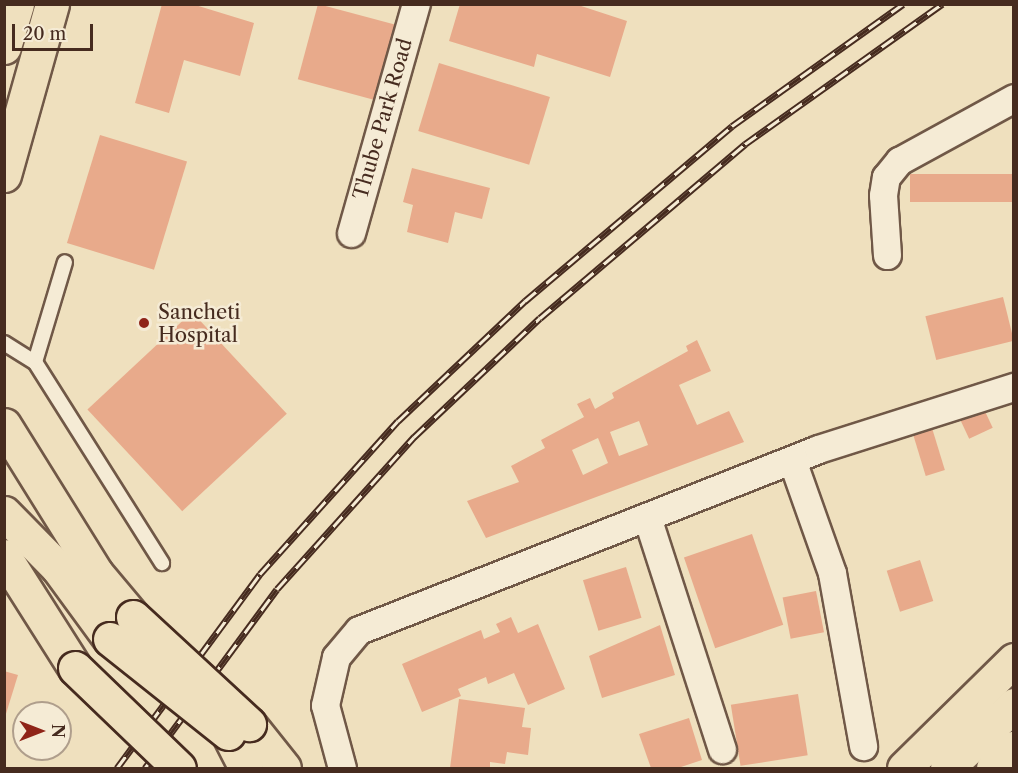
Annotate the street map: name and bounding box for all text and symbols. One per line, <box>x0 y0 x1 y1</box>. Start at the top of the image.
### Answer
scale bar <box>15 12 96 50</box>
text: 20 m <box>23 23 66 45</box>
street label: Thube Park Road <box>348 36 418 202</box>
place label: Sancheti Hospital <box>158 300 240 347</box>
marker: Sancheti Hospital <box>135 314 153 332</box>
north arrow <box>12 701 72 761</box>
text: N <box>48 724 68 738</box>

